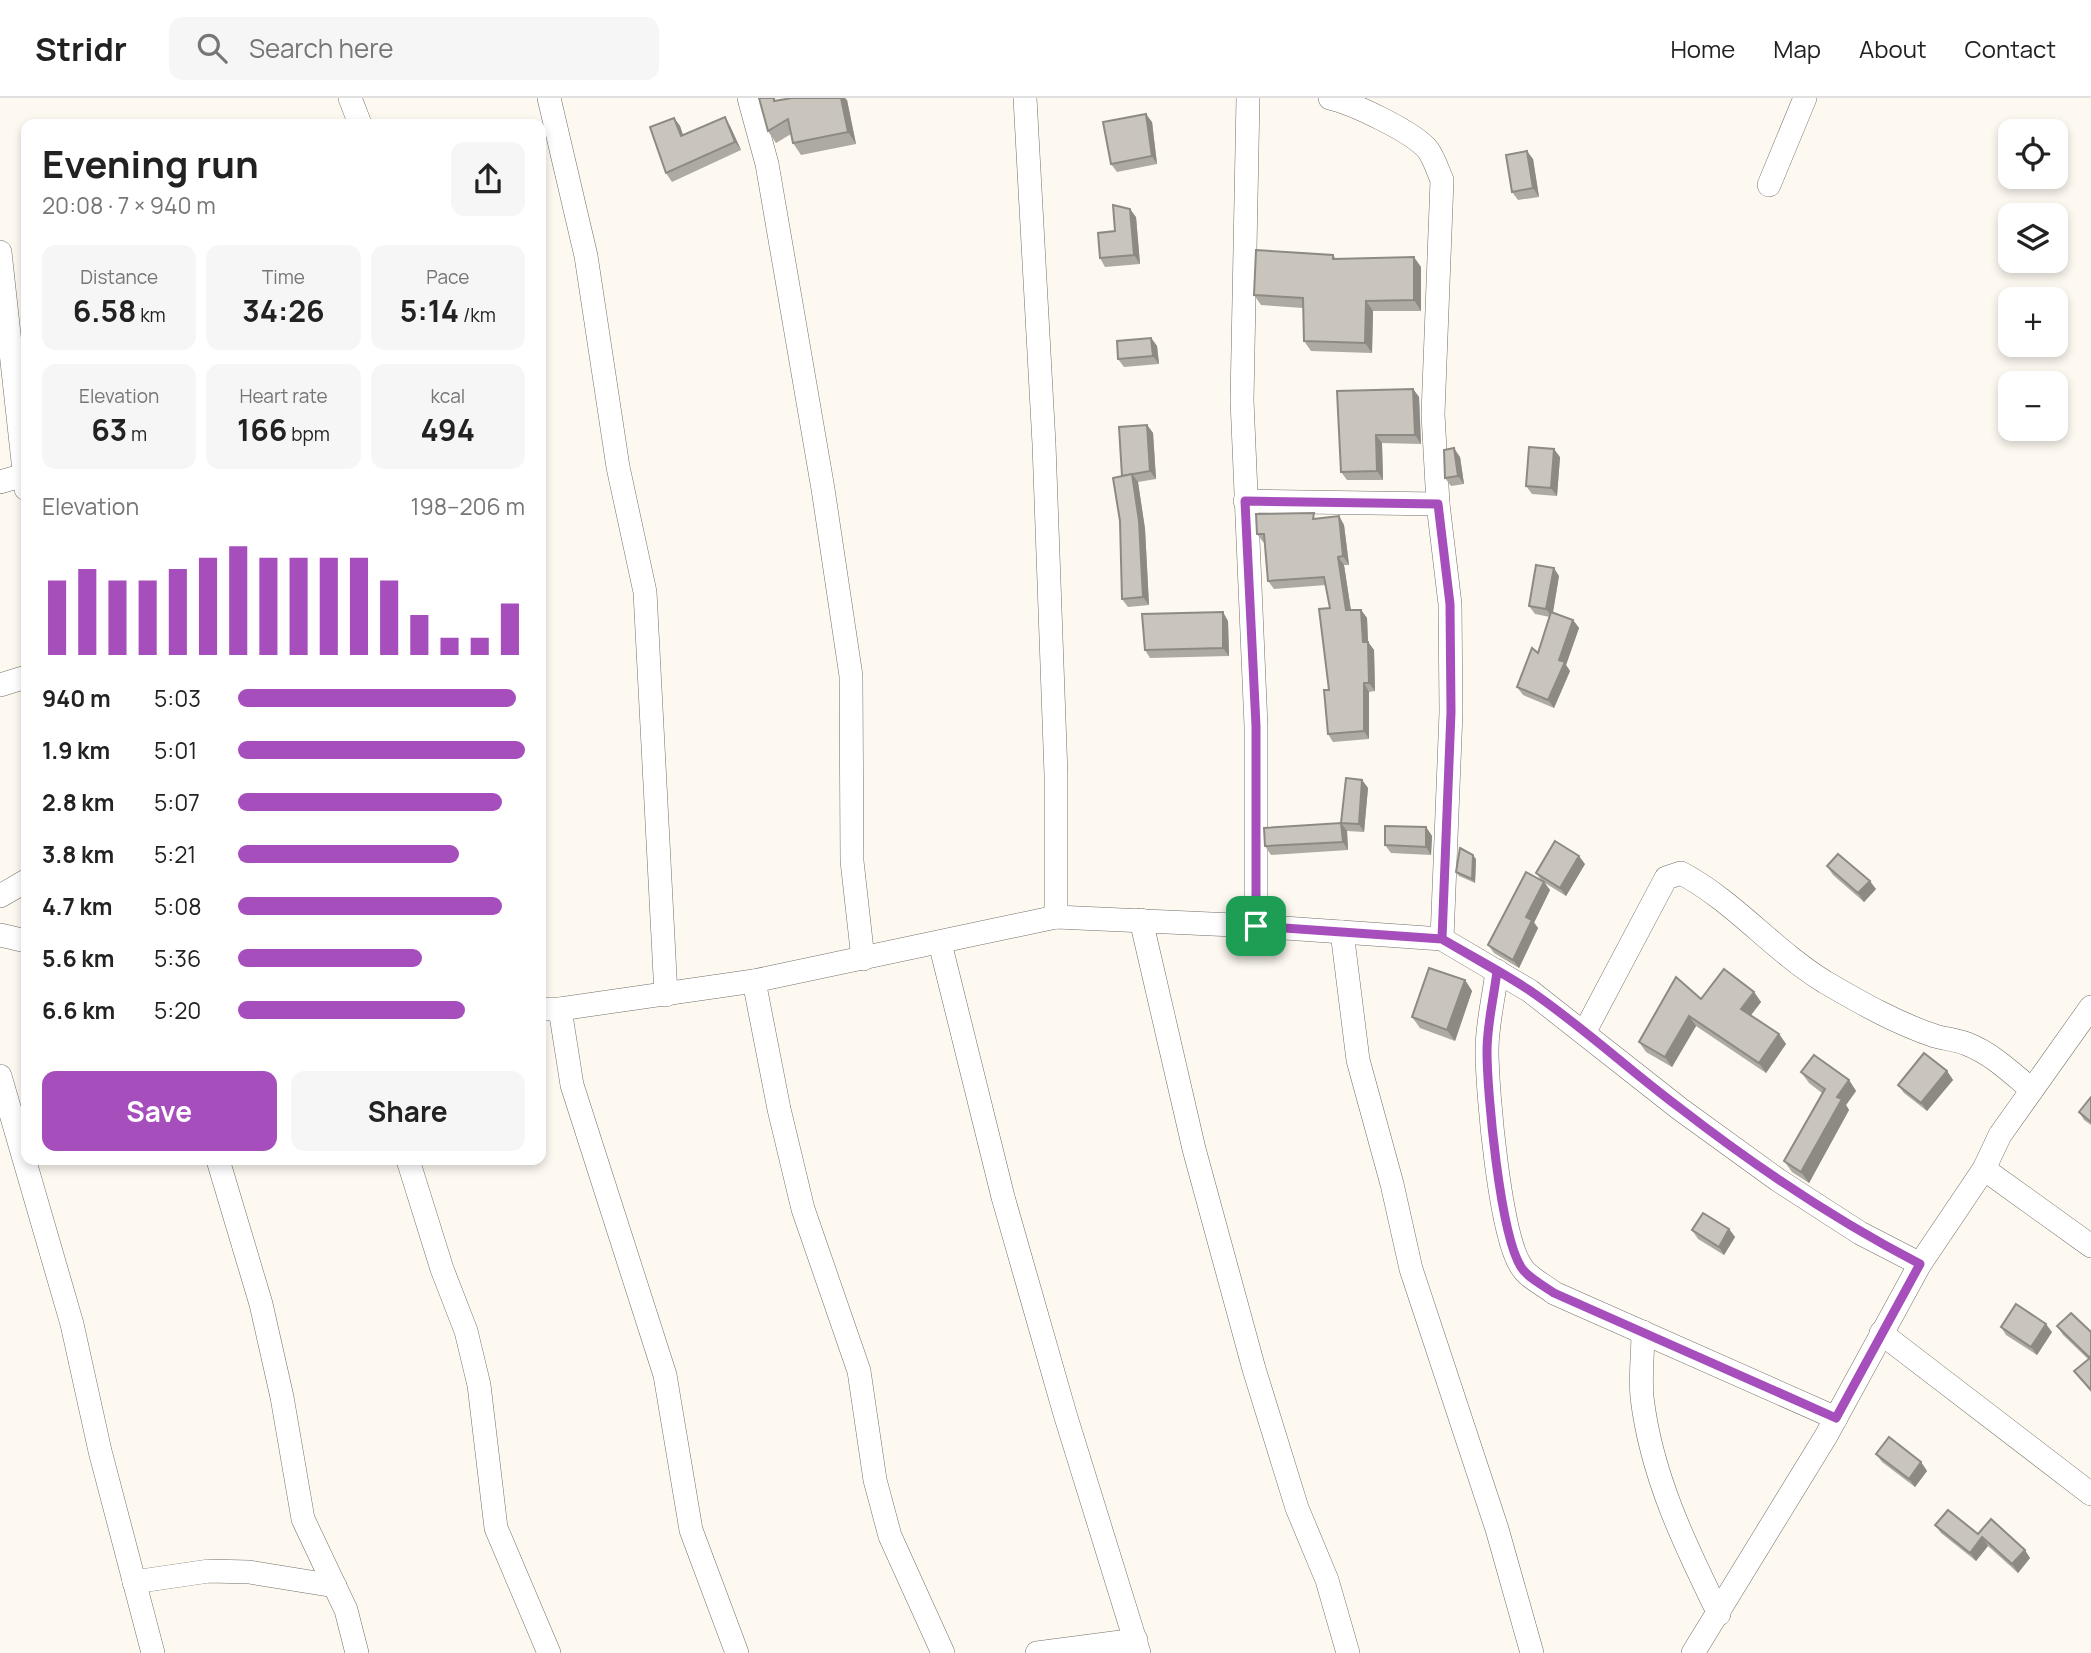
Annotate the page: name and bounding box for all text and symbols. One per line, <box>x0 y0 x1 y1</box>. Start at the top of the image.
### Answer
search box <box>169 17 659 80</box>
text: Stridr <box>35 26 127 71</box>
icon: search <box>193 29 231 67</box>
text: Search here <box>249 30 393 66</box>
text: Home <box>1670 32 1735 65</box>
text: Map <box>1773 32 1821 65</box>
text: About <box>1859 32 1927 65</box>
text: Contact <box>1965 32 2056 65</box>
map controls <box>1998 119 2068 441</box>
button: locate <box>1998 119 2068 189</box>
text: Evening run <box>42 137 259 189</box>
button: share <box>451 142 525 216</box>
text: 20:08 · 7 × 940 m <box>42 189 216 221</box>
button: layers <box>1998 203 2068 273</box>
text: Distance <box>80 264 158 290</box>
text: Time <box>262 264 305 290</box>
text: Pace <box>426 264 469 290</box>
button: + <box>1998 287 2068 357</box>
text: 6.58 <box>73 290 136 331</box>
text: 34:26 <box>242 290 325 331</box>
text: 5:14 <box>400 290 459 331</box>
text: km <box>136 302 166 328</box>
text: /km <box>459 302 496 328</box>
button: − <box>1998 371 2068 441</box>
text: Elevation <box>79 383 159 409</box>
text: Heart rate <box>239 383 328 409</box>
text: kcal <box>430 383 465 409</box>
text: 63 <box>91 409 127 450</box>
text: 166 <box>237 409 288 450</box>
text: 494 <box>421 409 475 450</box>
text: m <box>127 421 147 447</box>
text: bpm <box>288 421 330 447</box>
text: Elevation <box>42 490 139 522</box>
text: 198–206 m <box>410 490 525 522</box>
text: 940 m <box>42 682 111 714</box>
text: 5:03 <box>154 682 201 714</box>
text: 1.9 km <box>42 734 110 766</box>
text: 5:01 <box>154 734 197 766</box>
text: 2.8 km <box>42 786 114 818</box>
text: 5:07 <box>154 786 200 818</box>
text: 3.8 km <box>42 838 114 870</box>
text: 5:21 <box>154 838 196 870</box>
text: 4.7 km <box>42 890 112 922</box>
text: 5:08 <box>154 890 202 922</box>
pin <box>1226 896 1286 956</box>
icon: arrive <box>1237 907 1275 945</box>
text: 5.6 km <box>42 942 114 974</box>
text: 5:36 <box>154 942 201 974</box>
text: 6.6 km <box>42 994 115 1026</box>
text: 5:20 <box>154 994 201 1026</box>
button: Save <box>42 1071 277 1151</box>
button: Share <box>291 1071 525 1151</box>

